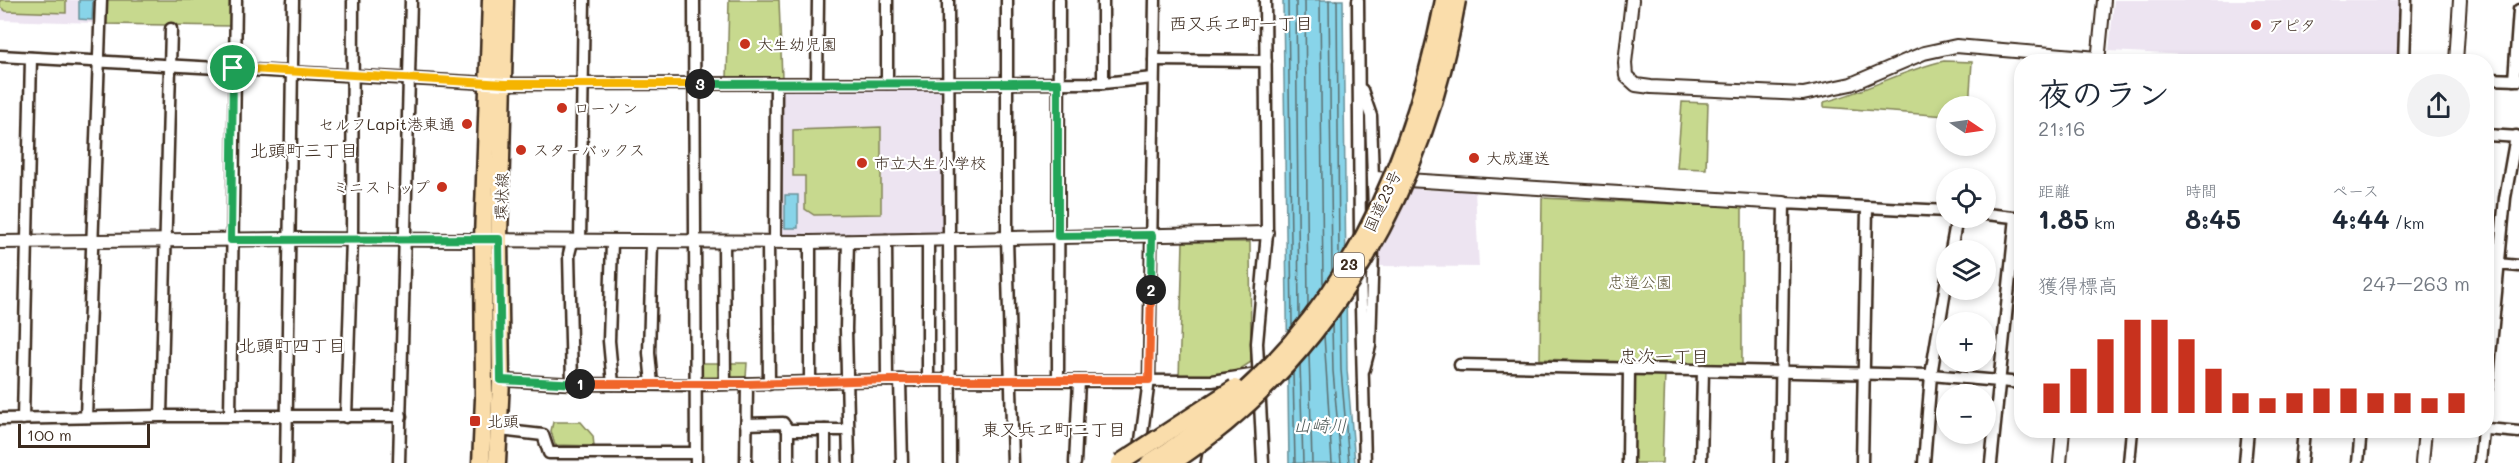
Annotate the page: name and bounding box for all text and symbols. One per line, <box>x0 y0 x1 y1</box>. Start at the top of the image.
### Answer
district label: 西又兵ヱ町一丁目 <box>1169 11 1313 35</box>
place label: アピタ <box>2268 14 2316 35</box>
marker: アピタ <box>2249 18 2263 32</box>
place label: 大生幼児園 <box>757 33 837 54</box>
marker: 大生幼児園 <box>738 37 752 51</box>
pin <box>207 42 258 93</box>
icon: arrive <box>216 51 249 84</box>
pin: 3 <box>685 69 715 99</box>
text: 夜のラン <box>2038 71 2170 114</box>
text: 3 <box>695 73 705 94</box>
button: share <box>2407 74 2470 137</box>
north arrow <box>1936 96 1996 156</box>
map controls <box>1936 96 1996 444</box>
place label: ローソン <box>574 97 638 118</box>
marker: ローソン <box>555 101 569 115</box>
place label: セルフLapit港東通 <box>318 113 455 134</box>
text: 21:16 <box>2038 115 2085 141</box>
marker: セルフLapit港東通 <box>460 117 474 131</box>
district label: 北頭町三丁目 <box>250 138 358 162</box>
place label: スターバックス <box>533 139 645 160</box>
marker: スターバックス <box>514 143 528 157</box>
place label: 大成運送 <box>1486 147 1550 168</box>
marker: 大成運送 <box>1467 151 1481 165</box>
place label: 市立大生小学校 <box>874 152 986 173</box>
marker: 市立大生小学校 <box>855 156 869 170</box>
street label: 国道23号 <box>1358 166 1405 235</box>
button: locate <box>1936 168 1996 228</box>
street label: 環状線 <box>489 172 512 220</box>
place label: ミニストップ <box>332 176 430 197</box>
marker: ミニストップ <box>435 180 449 194</box>
text: 距離 <box>2038 180 2070 201</box>
text: 時間 <box>2185 180 2217 201</box>
text: ペース <box>2332 180 2379 201</box>
text: 1.85 <box>2038 202 2089 236</box>
text: 8:45 <box>2185 202 2241 236</box>
text: 4:44 <box>2332 202 2390 236</box>
text: km <box>2089 212 2115 233</box>
text: /km <box>2390 212 2424 233</box>
button: layers <box>1936 240 1996 300</box>
road number: 23 <box>1334 253 1364 277</box>
text: 247–263 m <box>2362 270 2470 296</box>
park label: 忠道公園 <box>1608 271 1672 292</box>
text: 獲得標高 <box>2038 272 2118 298</box>
pin: 2 <box>1136 275 1166 305</box>
text: 2 <box>1147 279 1155 300</box>
button: + <box>1936 312 1996 372</box>
district label: 北頭町四丁目 <box>238 333 346 357</box>
district label: 忠次一丁目 <box>1619 344 1709 368</box>
pin: 1 <box>565 369 595 399</box>
text: 1 <box>576 373 584 394</box>
button: − <box>1936 384 1996 444</box>
place label: 北頭 <box>487 410 519 431</box>
water label: 山崎川 <box>1293 413 1347 437</box>
marker: 北頭 <box>468 414 482 428</box>
district label: 東又兵ヱ町二丁目 <box>982 417 1126 441</box>
scale bar <box>18 421 150 448</box>
text: 100 m <box>27 424 72 445</box>

